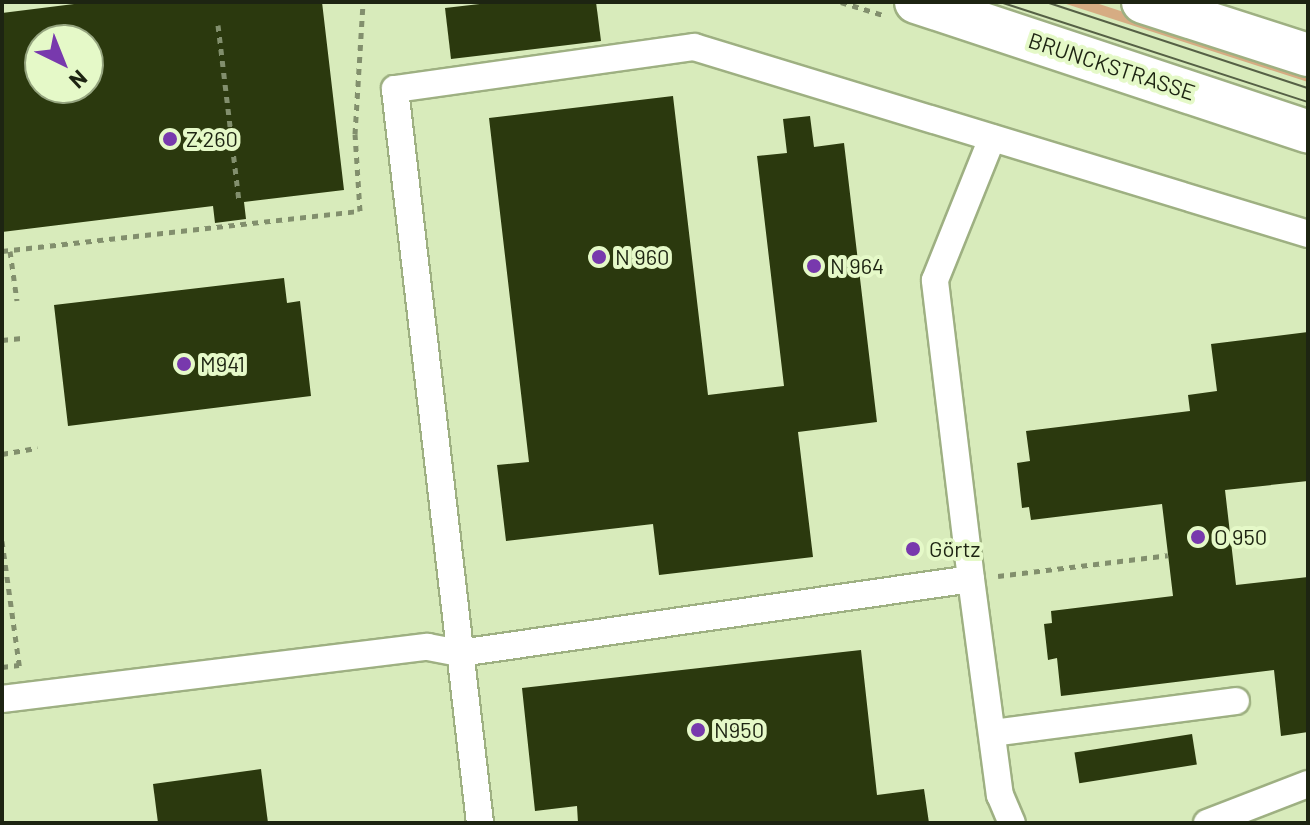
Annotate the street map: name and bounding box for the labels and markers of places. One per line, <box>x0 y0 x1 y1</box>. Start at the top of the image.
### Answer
place label: Z 260 <box>186 126 238 152</box>
marker: Z 260 <box>161 130 179 148</box>
place label: N 960 <box>615 244 669 270</box>
marker: N 960 <box>590 248 608 266</box>
place label: N 964 <box>830 253 884 279</box>
marker: N 964 <box>805 257 823 275</box>
place label: M941 <box>200 351 245 377</box>
marker: M941 <box>175 355 193 373</box>
place label: O 950 <box>1214 524 1267 550</box>
marker: O 950 <box>1189 528 1207 546</box>
place label: Görtz <box>929 536 980 562</box>
marker: Görtz <box>904 540 922 558</box>
place label: N950 <box>714 717 764 743</box>
marker: N950 <box>689 721 707 739</box>

